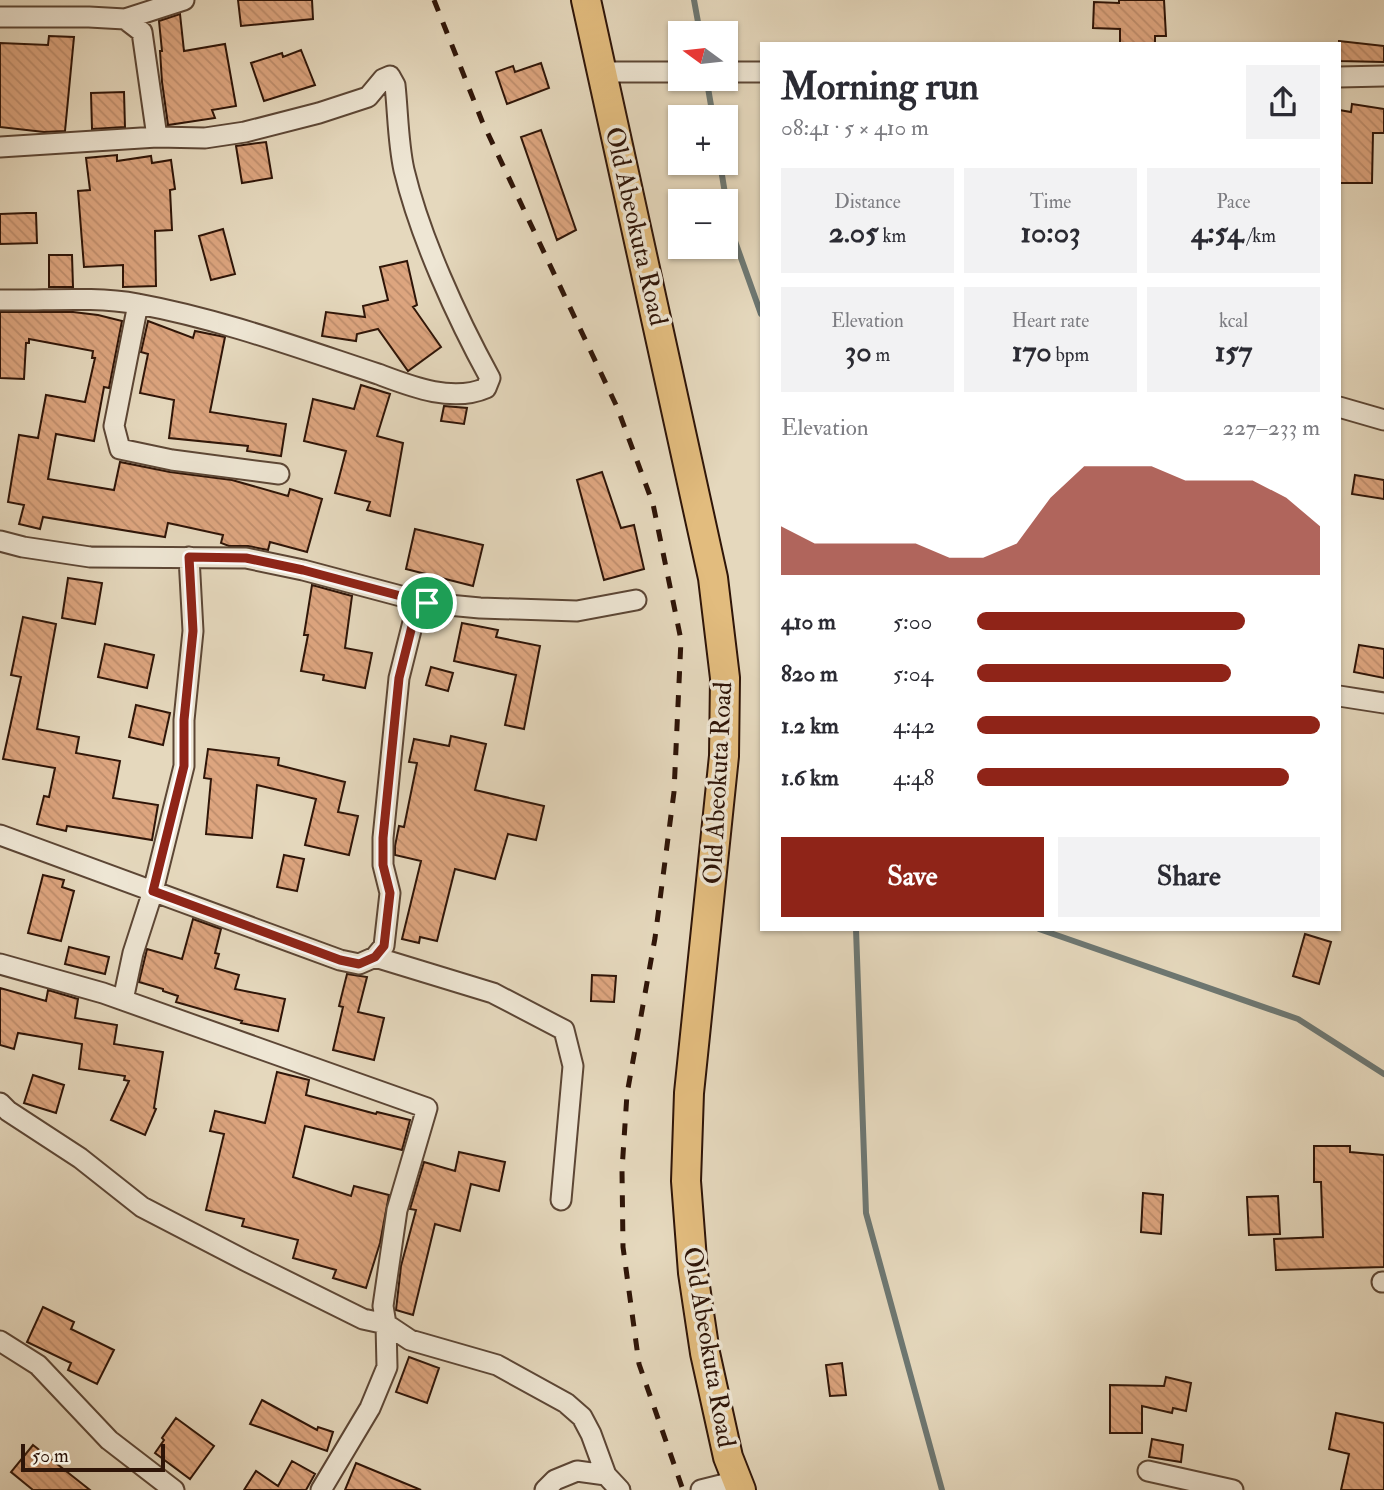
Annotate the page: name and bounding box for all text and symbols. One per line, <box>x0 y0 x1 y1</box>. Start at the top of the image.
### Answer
north arrow <box>668 21 738 91</box>
map controls <box>668 21 738 259</box>
text: Morning run <box>781 63 979 111</box>
button: share <box>1246 65 1320 139</box>
button: + <box>668 105 738 175</box>
text: 08:41 · 5 × 410 m <box>781 113 929 142</box>
street label: Old Abeokuta Road <box>598 124 674 329</box>
button: − <box>668 189 738 259</box>
text: Distance <box>834 190 901 214</box>
text: Time <box>1030 190 1071 214</box>
text: Pace <box>1216 190 1251 214</box>
text: 2.05 <box>829 214 878 251</box>
text: 10:03 <box>1020 214 1081 251</box>
text: 4:54 <box>1191 214 1243 251</box>
text: km <box>878 224 906 248</box>
text: /km <box>1243 224 1276 248</box>
text: Elevation <box>831 309 904 333</box>
text: Heart rate <box>1012 309 1089 333</box>
text: kcal <box>1219 309 1248 333</box>
text: 30 <box>845 333 872 370</box>
text: 170 <box>1012 333 1052 370</box>
text: 157 <box>1215 333 1252 370</box>
text: m <box>872 343 890 367</box>
text: bpm <box>1052 343 1089 367</box>
text: Elevation <box>781 413 869 442</box>
text: 227–233 m <box>1223 413 1320 442</box>
pin <box>397 573 457 633</box>
icon: arrive <box>408 584 446 622</box>
text: 410 m <box>781 607 836 636</box>
text: 5:00 <box>893 607 932 636</box>
text: 820 m <box>781 659 838 688</box>
text: 5:04 <box>893 659 933 688</box>
street label: Old Abeokuta Road <box>697 681 739 885</box>
text: 1.2 km <box>781 711 839 740</box>
text: 4:42 <box>893 711 935 740</box>
text: 1.6 km <box>781 763 839 792</box>
text: 4:48 <box>893 763 934 792</box>
button: Save <box>781 837 1044 917</box>
button: Share <box>1058 837 1320 917</box>
street label: Old Abeokuta Road <box>676 1244 742 1450</box>
scale bar <box>21 1441 164 1473</box>
text: 50 m <box>32 1444 69 1468</box>

